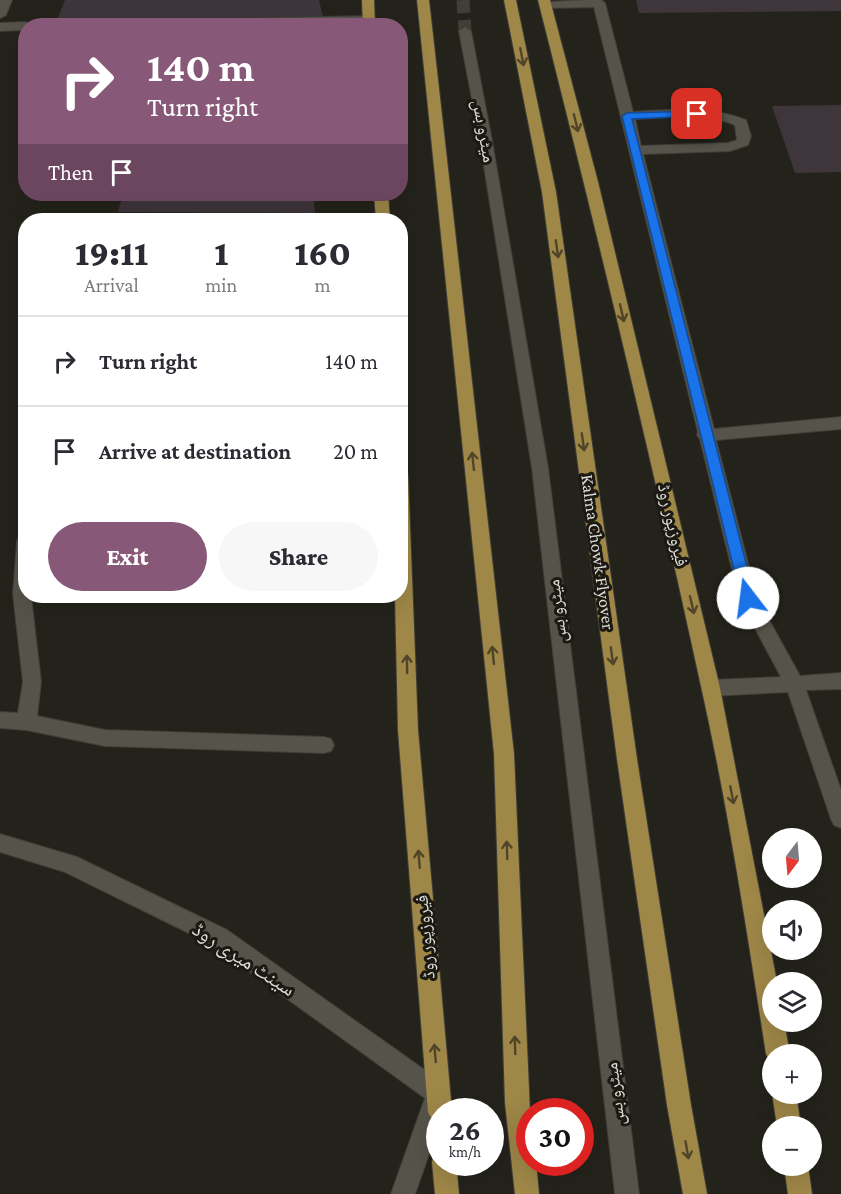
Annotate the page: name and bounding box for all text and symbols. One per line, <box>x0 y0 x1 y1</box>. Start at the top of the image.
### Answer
icon: right <box>48 42 126 120</box>
text: 140 m <box>147 43 255 90</box>
one-way arrow <box>516 48 528 67</box>
pin <box>671 88 722 139</box>
text: Turn right <box>147 92 258 122</box>
icon: arrive <box>680 97 713 130</box>
street label: میٹرو بس <box>468 98 499 164</box>
one-way arrow <box>571 113 583 132</box>
icon: arrive <box>105 156 138 189</box>
text: Then <box>48 160 93 185</box>
text: 19:11 <box>75 233 148 273</box>
text: 1 <box>214 233 228 273</box>
text: 160 <box>294 233 351 273</box>
one-way arrow <box>551 239 562 259</box>
text: Arrival <box>84 274 139 296</box>
text: min <box>205 274 237 296</box>
text: m <box>315 274 331 296</box>
one-way arrow <box>617 303 629 322</box>
icon: right <box>48 345 81 378</box>
text: Turn right <box>99 349 197 374</box>
text: 140 m <box>325 349 378 374</box>
one-way arrow <box>578 432 589 452</box>
icon: arrive <box>48 435 81 468</box>
text: Arrive at destination <box>99 439 291 464</box>
text: 20 m <box>333 439 378 464</box>
one-way arrow <box>467 452 478 472</box>
street label: Kalma Chowk Flyover <box>577 473 619 632</box>
street label: فیروزپور روڈ <box>653 482 692 569</box>
button: Exit <box>48 522 207 591</box>
button: Share <box>219 522 378 591</box>
position arrow <box>716 566 780 630</box>
street label: میٹرو بس <box>543 578 572 644</box>
one-way arrow <box>686 595 698 614</box>
one-way arrow <box>487 646 498 666</box>
one-way arrow <box>607 646 618 666</box>
one-way arrow <box>401 655 412 675</box>
one-way arrow <box>727 785 738 805</box>
north arrow <box>762 828 822 888</box>
map controls <box>762 828 822 1176</box>
one-way arrow <box>502 840 513 860</box>
one-way arrow <box>413 849 424 869</box>
street label: فیروزپور روڈ <box>411 894 440 980</box>
button: sound <box>762 900 822 960</box>
street label: سینٹ میری روڈ <box>188 917 300 1001</box>
button: layers <box>762 972 822 1032</box>
one-way arrow <box>509 1035 521 1055</box>
one-way arrow <box>429 1044 440 1064</box>
button: + <box>762 1044 822 1104</box>
street label: میٹرو بس <box>601 1061 630 1127</box>
speed limit sign: 30 <box>516 1098 594 1176</box>
text: 26 <box>449 1113 481 1146</box>
button: − <box>762 1116 822 1176</box>
one-way arrow <box>681 1139 692 1159</box>
text: km/h <box>449 1144 481 1160</box>

